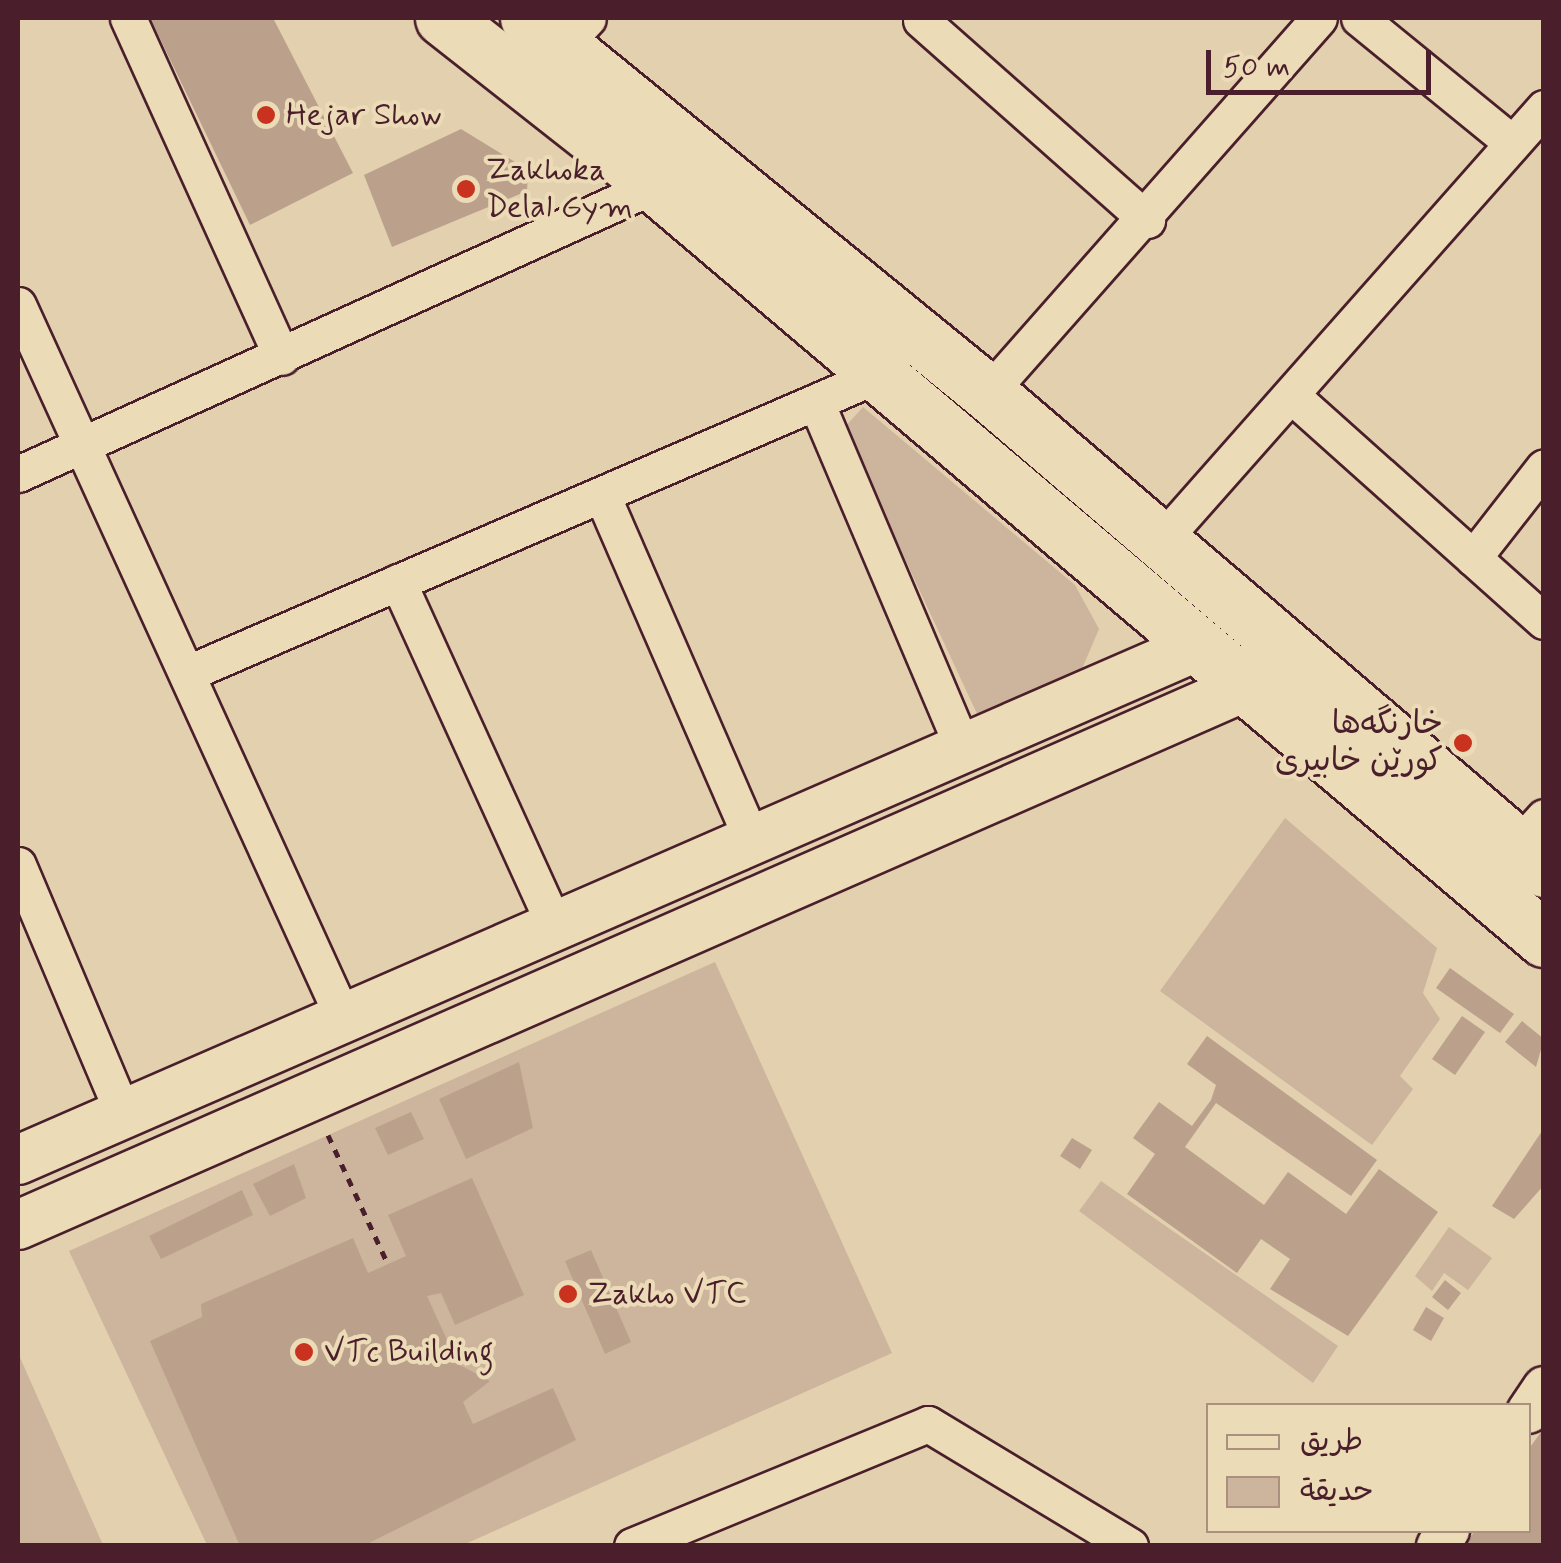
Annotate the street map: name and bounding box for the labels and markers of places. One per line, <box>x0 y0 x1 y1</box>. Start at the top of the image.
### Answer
place label: Hejar Show <box>286 96 442 134</box>
marker: Hejar Show <box>255 104 277 126</box>
place label: Zakhoka Delal Gym <box>486 152 633 227</box>
marker: Zakhoka Delal Gym <box>455 178 477 200</box>
place label: خارنگه‌ها كورێن خابيرى <box>1275 706 1443 781</box>
marker: خارنگه‌ها كورێن خابيرى <box>1452 732 1474 754</box>
place label: Zakho VTC <box>588 1275 746 1313</box>
marker: Zakho VTC <box>557 1283 579 1305</box>
place label: VTc Building <box>324 1333 494 1371</box>
marker: VTc Building <box>293 1341 315 1363</box>

